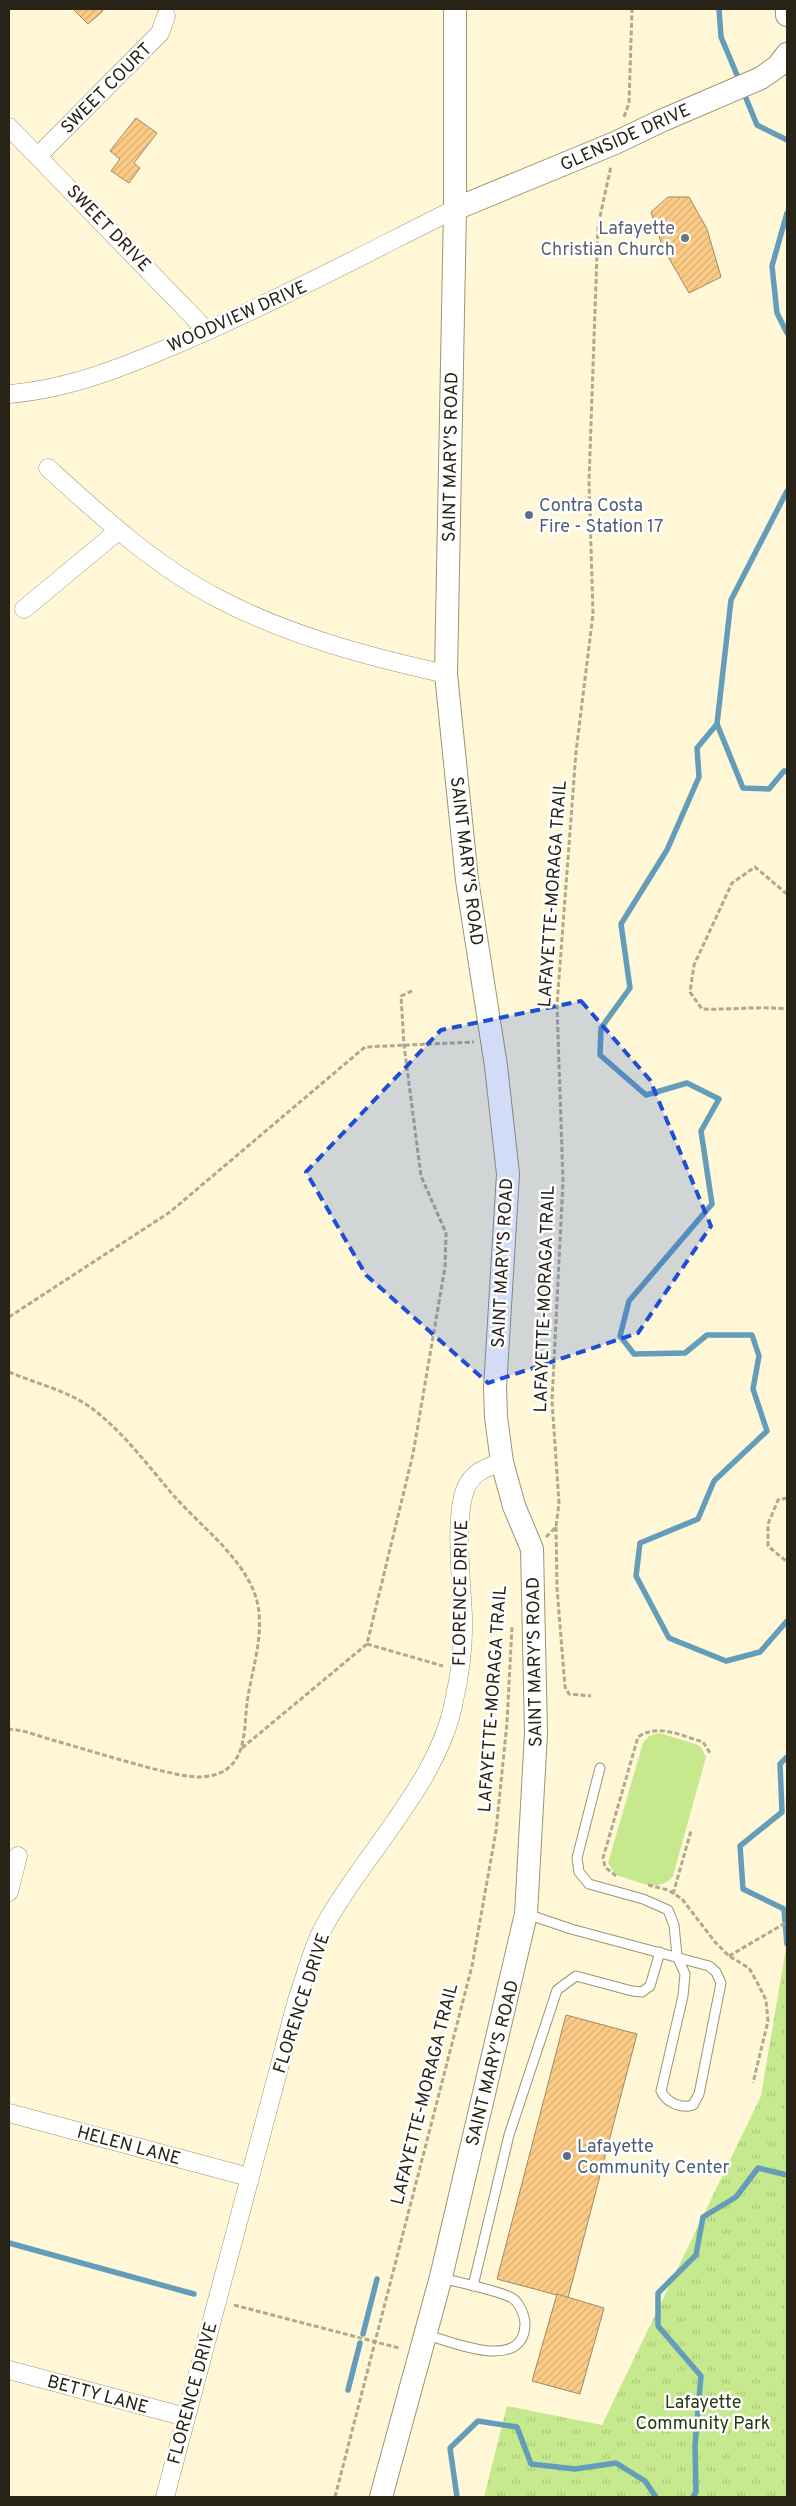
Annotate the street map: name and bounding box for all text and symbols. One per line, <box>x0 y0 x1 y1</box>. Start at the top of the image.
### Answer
street label: SWEET COURT <box>57 39 158 140</box>
street label: GLENSIDE DRIVE <box>557 99 694 177</box>
street label: SWEET DRIVE <box>61 181 155 277</box>
place label: Lafayette Christian Church <box>540 218 675 262</box>
marker: Lafayette Christian Church <box>679 232 691 244</box>
street label: WOODVIEW DRIVE <box>164 276 311 358</box>
street label: SAINT MARY'S ROAD <box>439 372 464 542</box>
place label: Contra Costa Fire - Station 17 <box>539 495 663 539</box>
marker: Contra Costa Fire - Station 17 <box>523 509 535 521</box>
street label: SAINT MARY'S ROAD <box>444 775 487 947</box>
street label: LAFAYETTE-MORAGA TRAIL <box>534 780 573 1008</box>
street label: SAINT MARY'S ROAD <box>488 1177 519 1349</box>
street label: LAFAYETTE-MORAGA TRAIL <box>530 1185 561 1413</box>
street label: FLORENCE DRIVE <box>449 1520 474 1666</box>
street label: SAINT MARY'S ROAD <box>523 1577 548 1747</box>
street label: LAFAYETTE-MORAGA TRAIL <box>474 1585 513 1813</box>
street label: FLORENCE DRIVE <box>269 1930 336 2077</box>
street label: SAINT MARY'S ROAD <box>462 1978 525 2149</box>
street label: LAFAYETTE-MORAGA TRAIL <box>387 1981 464 2207</box>
street label: HELEN LANE <box>74 2122 183 2171</box>
place label: Lafayette Community Center <box>577 2136 730 2180</box>
marker: Lafayette Community Center <box>561 2150 573 2162</box>
street label: FLORENCE DRIVE <box>163 2320 224 2467</box>
street label: BETTY LANE <box>44 2371 151 2420</box>
park label: Lafayette Community Park <box>636 2392 770 2436</box>

